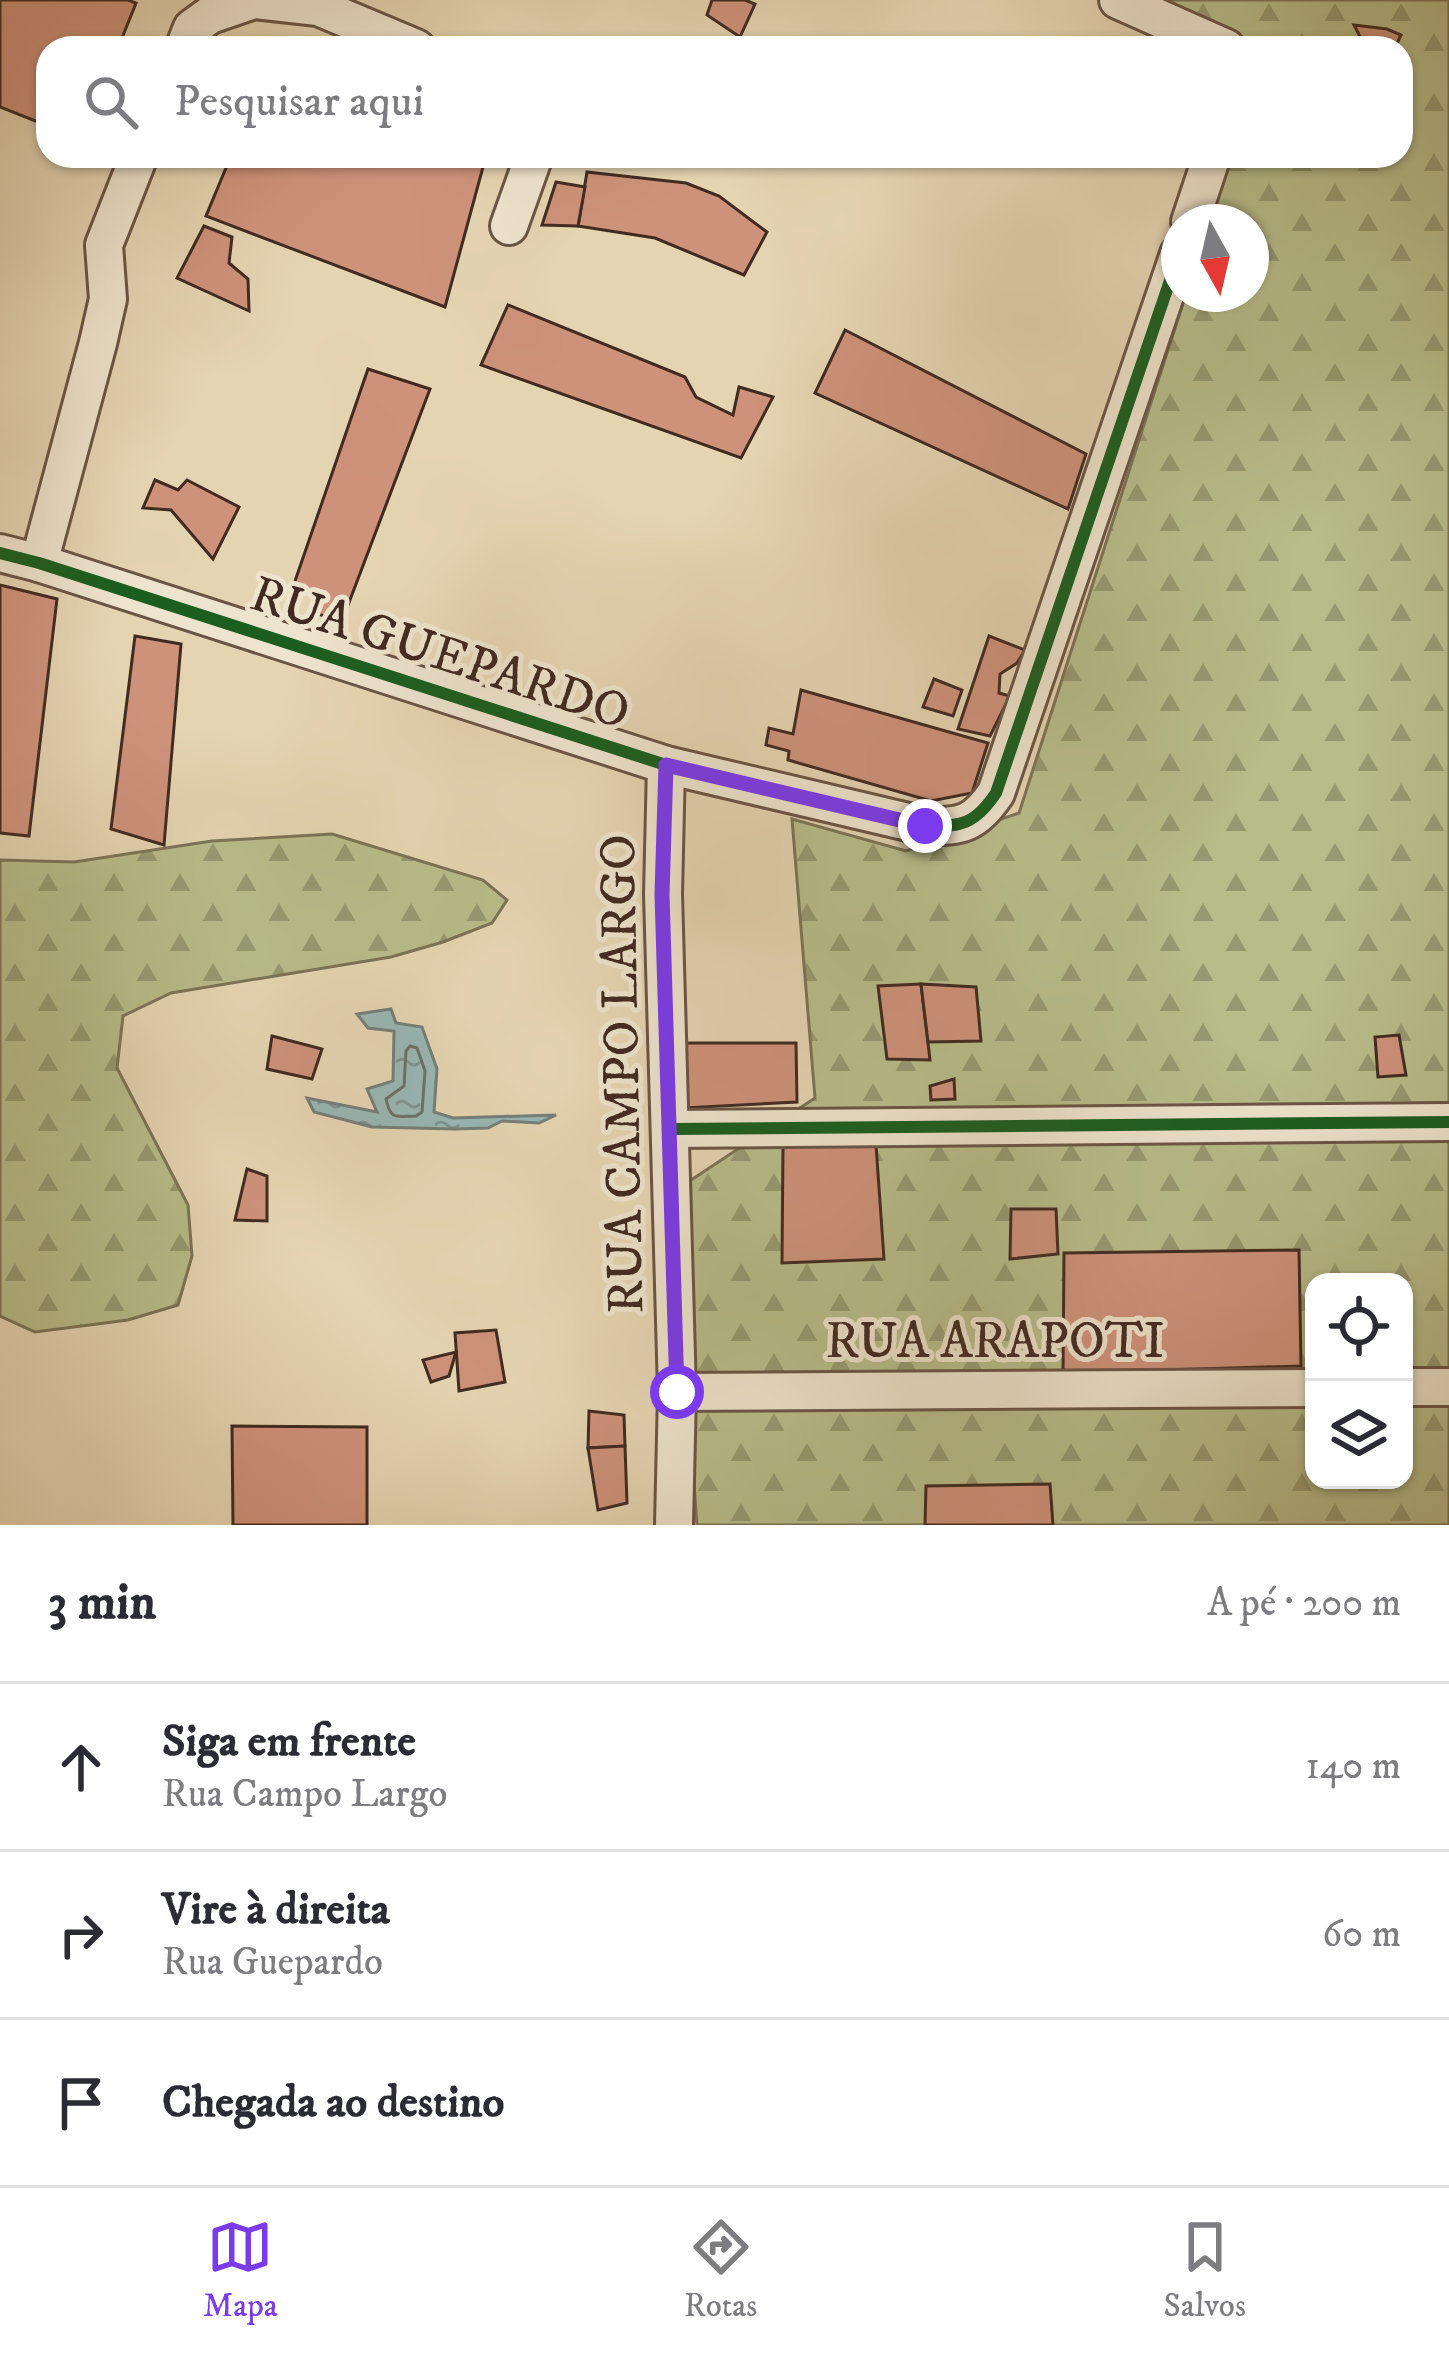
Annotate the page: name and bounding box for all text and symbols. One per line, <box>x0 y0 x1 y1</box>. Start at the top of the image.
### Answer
search box <box>36 36 1413 168</box>
icon: search <box>78 69 144 135</box>
text: Pesquisar aqui <box>174 74 424 130</box>
north arrow <box>1161 204 1269 312</box>
street label: RUA GUEPARDO <box>243 562 638 745</box>
route end <box>898 799 952 853</box>
street label: RUA CAMPO LARGO <box>587 834 659 1314</box>
map controls <box>1305 1273 1413 1489</box>
button: locate <box>1305 1273 1413 1381</box>
street label: RUA ARAPOTI <box>826 1310 1164 1374</box>
route start <box>650 1365 704 1419</box>
button: layers <box>1305 1381 1413 1489</box>
text: 3 min <box>48 1571 156 1635</box>
text: A pé · 200 m <box>1207 1579 1401 1628</box>
text: Siga em frente <box>162 1714 416 1770</box>
icon: ahead <box>48 1734 114 1800</box>
text: 140 m <box>1306 1742 1401 1791</box>
text: Rua Campo Largo <box>162 1770 448 1819</box>
text: Vire à direita <box>162 1882 390 1938</box>
icon: right <box>48 1902 114 1968</box>
text: 60 m <box>1322 1910 1401 1959</box>
text: Rua Guepardo <box>162 1938 383 1987</box>
icon: arrive <box>48 2070 114 2136</box>
text: Chegada ao destino <box>162 2075 504 2131</box>
tab: Mapa <box>203 2214 278 2327</box>
tab: Rotas <box>684 2214 757 2327</box>
tab: Salvos <box>1164 2214 1246 2327</box>

